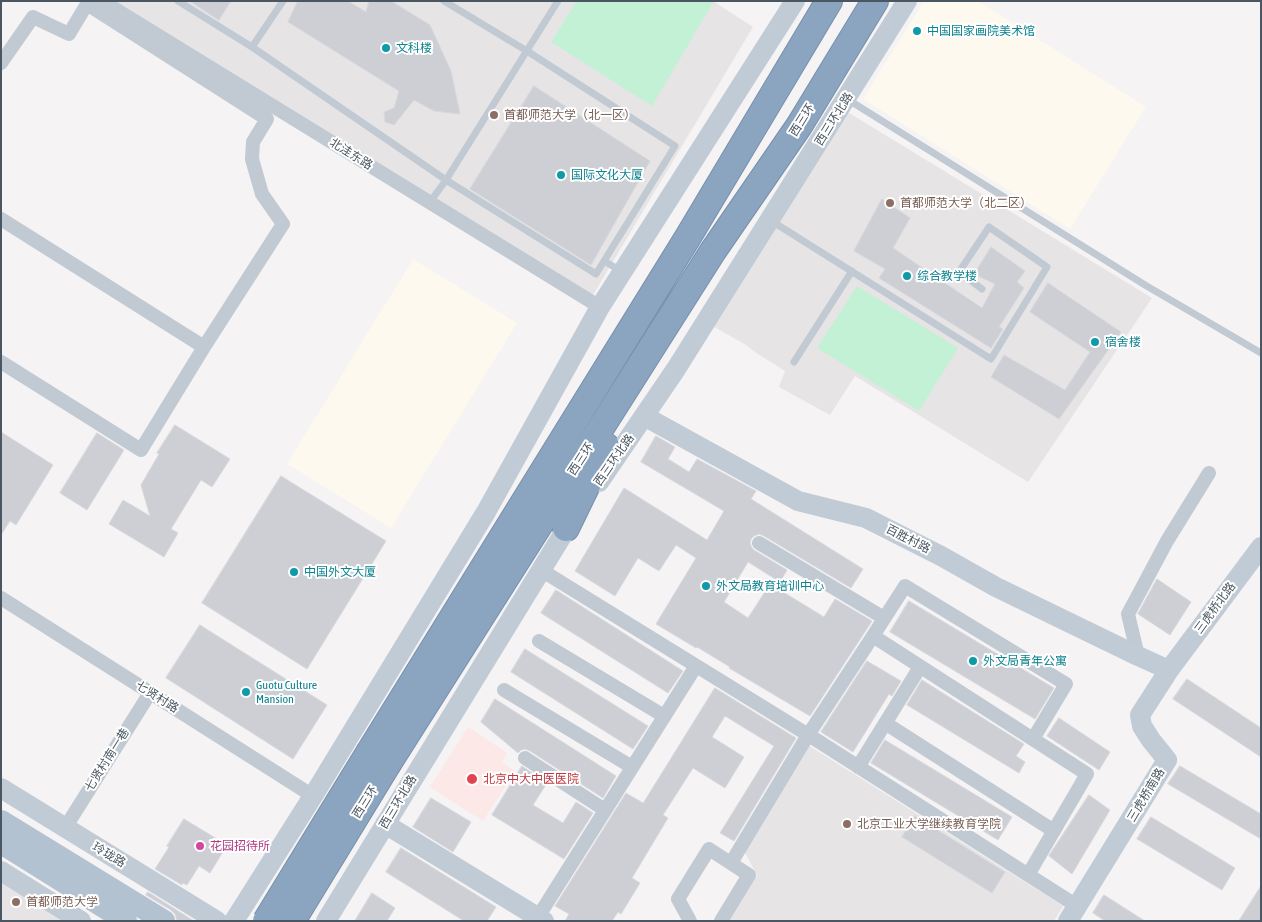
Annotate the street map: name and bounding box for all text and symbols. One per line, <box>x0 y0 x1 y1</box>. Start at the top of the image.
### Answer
place label: 中国国家画院美术馆 <box>927 24 1035 38</box>
marker: 中国国家画院美术馆 <box>911 25 923 37</box>
place label: 文科楼 <box>396 41 432 55</box>
marker: 文科楼 <box>380 42 392 54</box>
street label: 西三环北路 <box>812 90 856 148</box>
street label: 西三环 <box>786 101 818 139</box>
place label: 首都师范大学（北一区） <box>504 108 636 122</box>
marker: 首都师范大学（北一区） <box>488 109 500 121</box>
street label: 北洼东路 <box>327 135 375 173</box>
place label: 国际文化大厦 <box>571 168 643 182</box>
marker: 国际文化大厦 <box>555 169 567 181</box>
place label: 首都师范大学（北二区） <box>900 196 1032 210</box>
marker: 首都师范大学（北二区） <box>884 197 896 209</box>
place label: 综合教学楼 <box>917 269 977 283</box>
marker: 综合教学楼 <box>901 270 913 282</box>
place label: 宿舍楼 <box>1105 335 1141 349</box>
marker: 宿舍楼 <box>1089 336 1101 348</box>
street label: 西三环北路 <box>591 431 637 489</box>
street label: 西三环 <box>565 440 597 478</box>
street label: 百胜村路 <box>883 522 933 556</box>
place label: 中国外文大厦 <box>304 565 376 579</box>
marker: 中国外文大厦 <box>288 566 300 578</box>
place label: 外文局教育培训中心 <box>716 579 824 593</box>
street label: 三虎桥北路 <box>1192 579 1238 637</box>
marker: 外文局教育培训中心 <box>700 580 712 592</box>
place label: 外文局青年公寓 <box>983 654 1067 668</box>
marker: 外文局青年公寓 <box>967 655 979 667</box>
street label: 七贤村路 <box>133 678 181 716</box>
place label: Guotu Culture Mansion <box>256 678 317 706</box>
marker: Guotu Culture Mansion <box>240 686 252 698</box>
street label: 七贤村南一巷 <box>82 726 132 794</box>
street label: 三虎桥南路 <box>1124 766 1168 824</box>
marker: 北京中大中医医院 <box>465 772 479 786</box>
place label: 北京中大中医医院 <box>483 772 579 786</box>
street label: 西三环北路 <box>376 773 420 831</box>
street label: 西三环 <box>349 783 381 821</box>
place label: 北京工业大学继续教育学院 <box>857 817 1001 831</box>
marker: 北京工业大学继续教育学院 <box>841 818 853 830</box>
place label: 花园招待所 <box>210 839 270 853</box>
street label: 玲珑路 <box>90 840 128 870</box>
marker: 花园招待所 <box>194 840 206 852</box>
place label: 首都师范大学 <box>26 895 98 909</box>
marker: 首都师范大学 <box>10 896 22 908</box>

